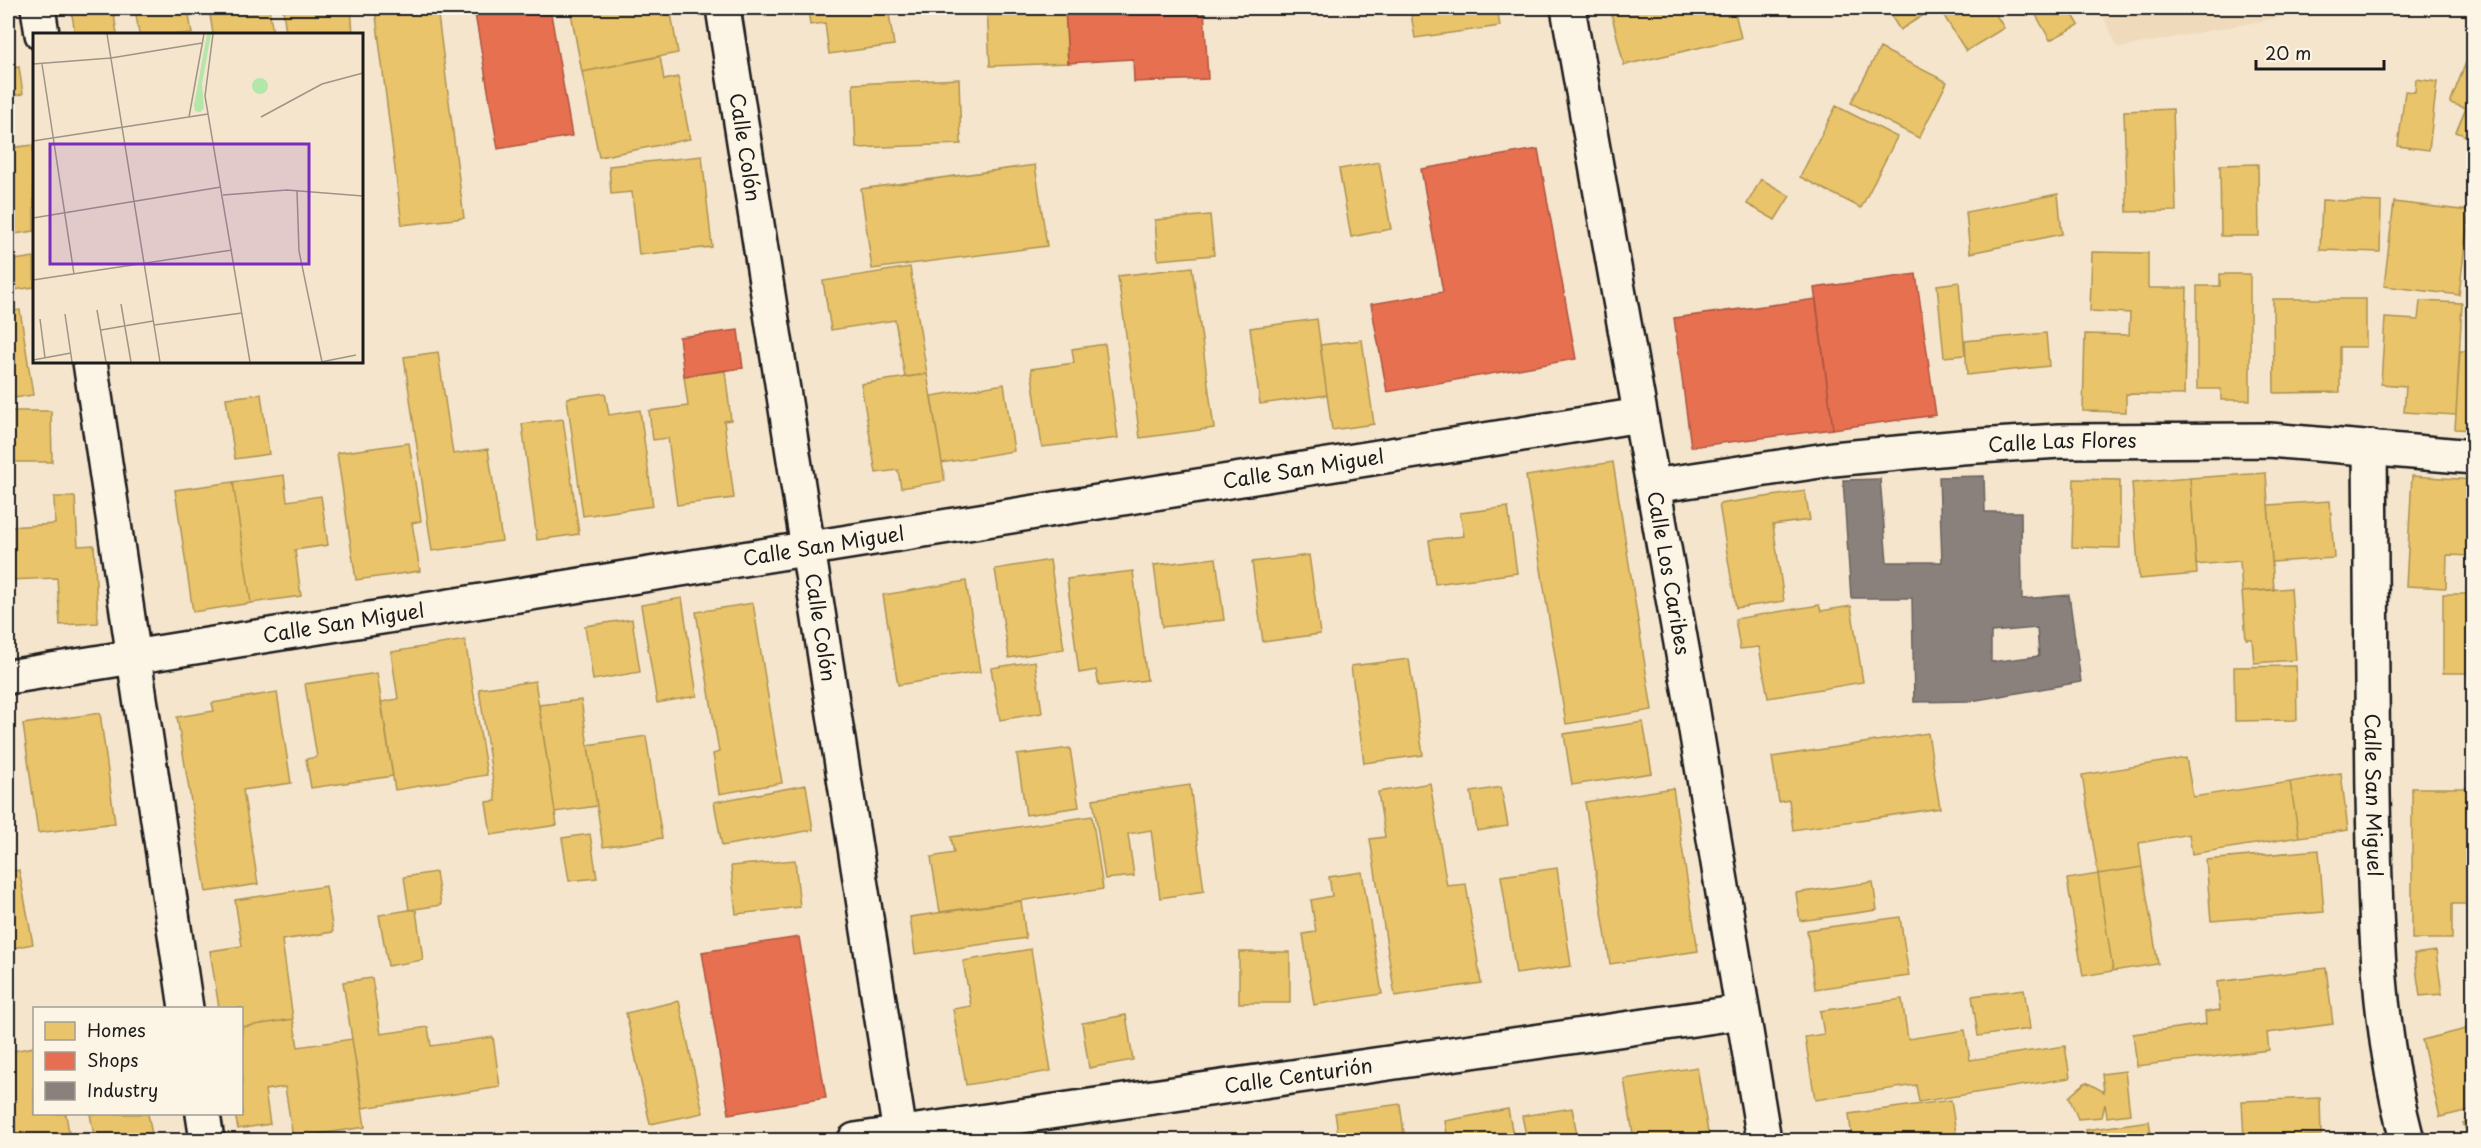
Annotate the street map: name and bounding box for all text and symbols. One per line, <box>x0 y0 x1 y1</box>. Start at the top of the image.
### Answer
inset map <box>33 33 363 363</box>
scale bar <box>2256 33 2384 71</box>
text: 20 m <box>2265 39 2311 66</box>
street label: Calle Colón <box>723 91 769 204</box>
street label: Calle Las Flores <box>1987 425 2137 459</box>
street label: Calle San Miguel <box>1220 440 1386 496</box>
street label: Calle Los Caribes <box>1640 489 1699 657</box>
street label: Calle San Miguel <box>741 517 906 573</box>
street label: Calle Colón <box>798 571 845 684</box>
street label: Calle San Miguel <box>261 594 426 650</box>
street label: Calle San Miguel <box>2358 713 2391 877</box>
legend <box>33 1007 243 1115</box>
text: Homes <box>87 1016 145 1043</box>
text: Shops <box>87 1046 138 1073</box>
street label: Calle Centurión <box>1222 1050 1374 1101</box>
text: Industry <box>87 1076 158 1103</box>

